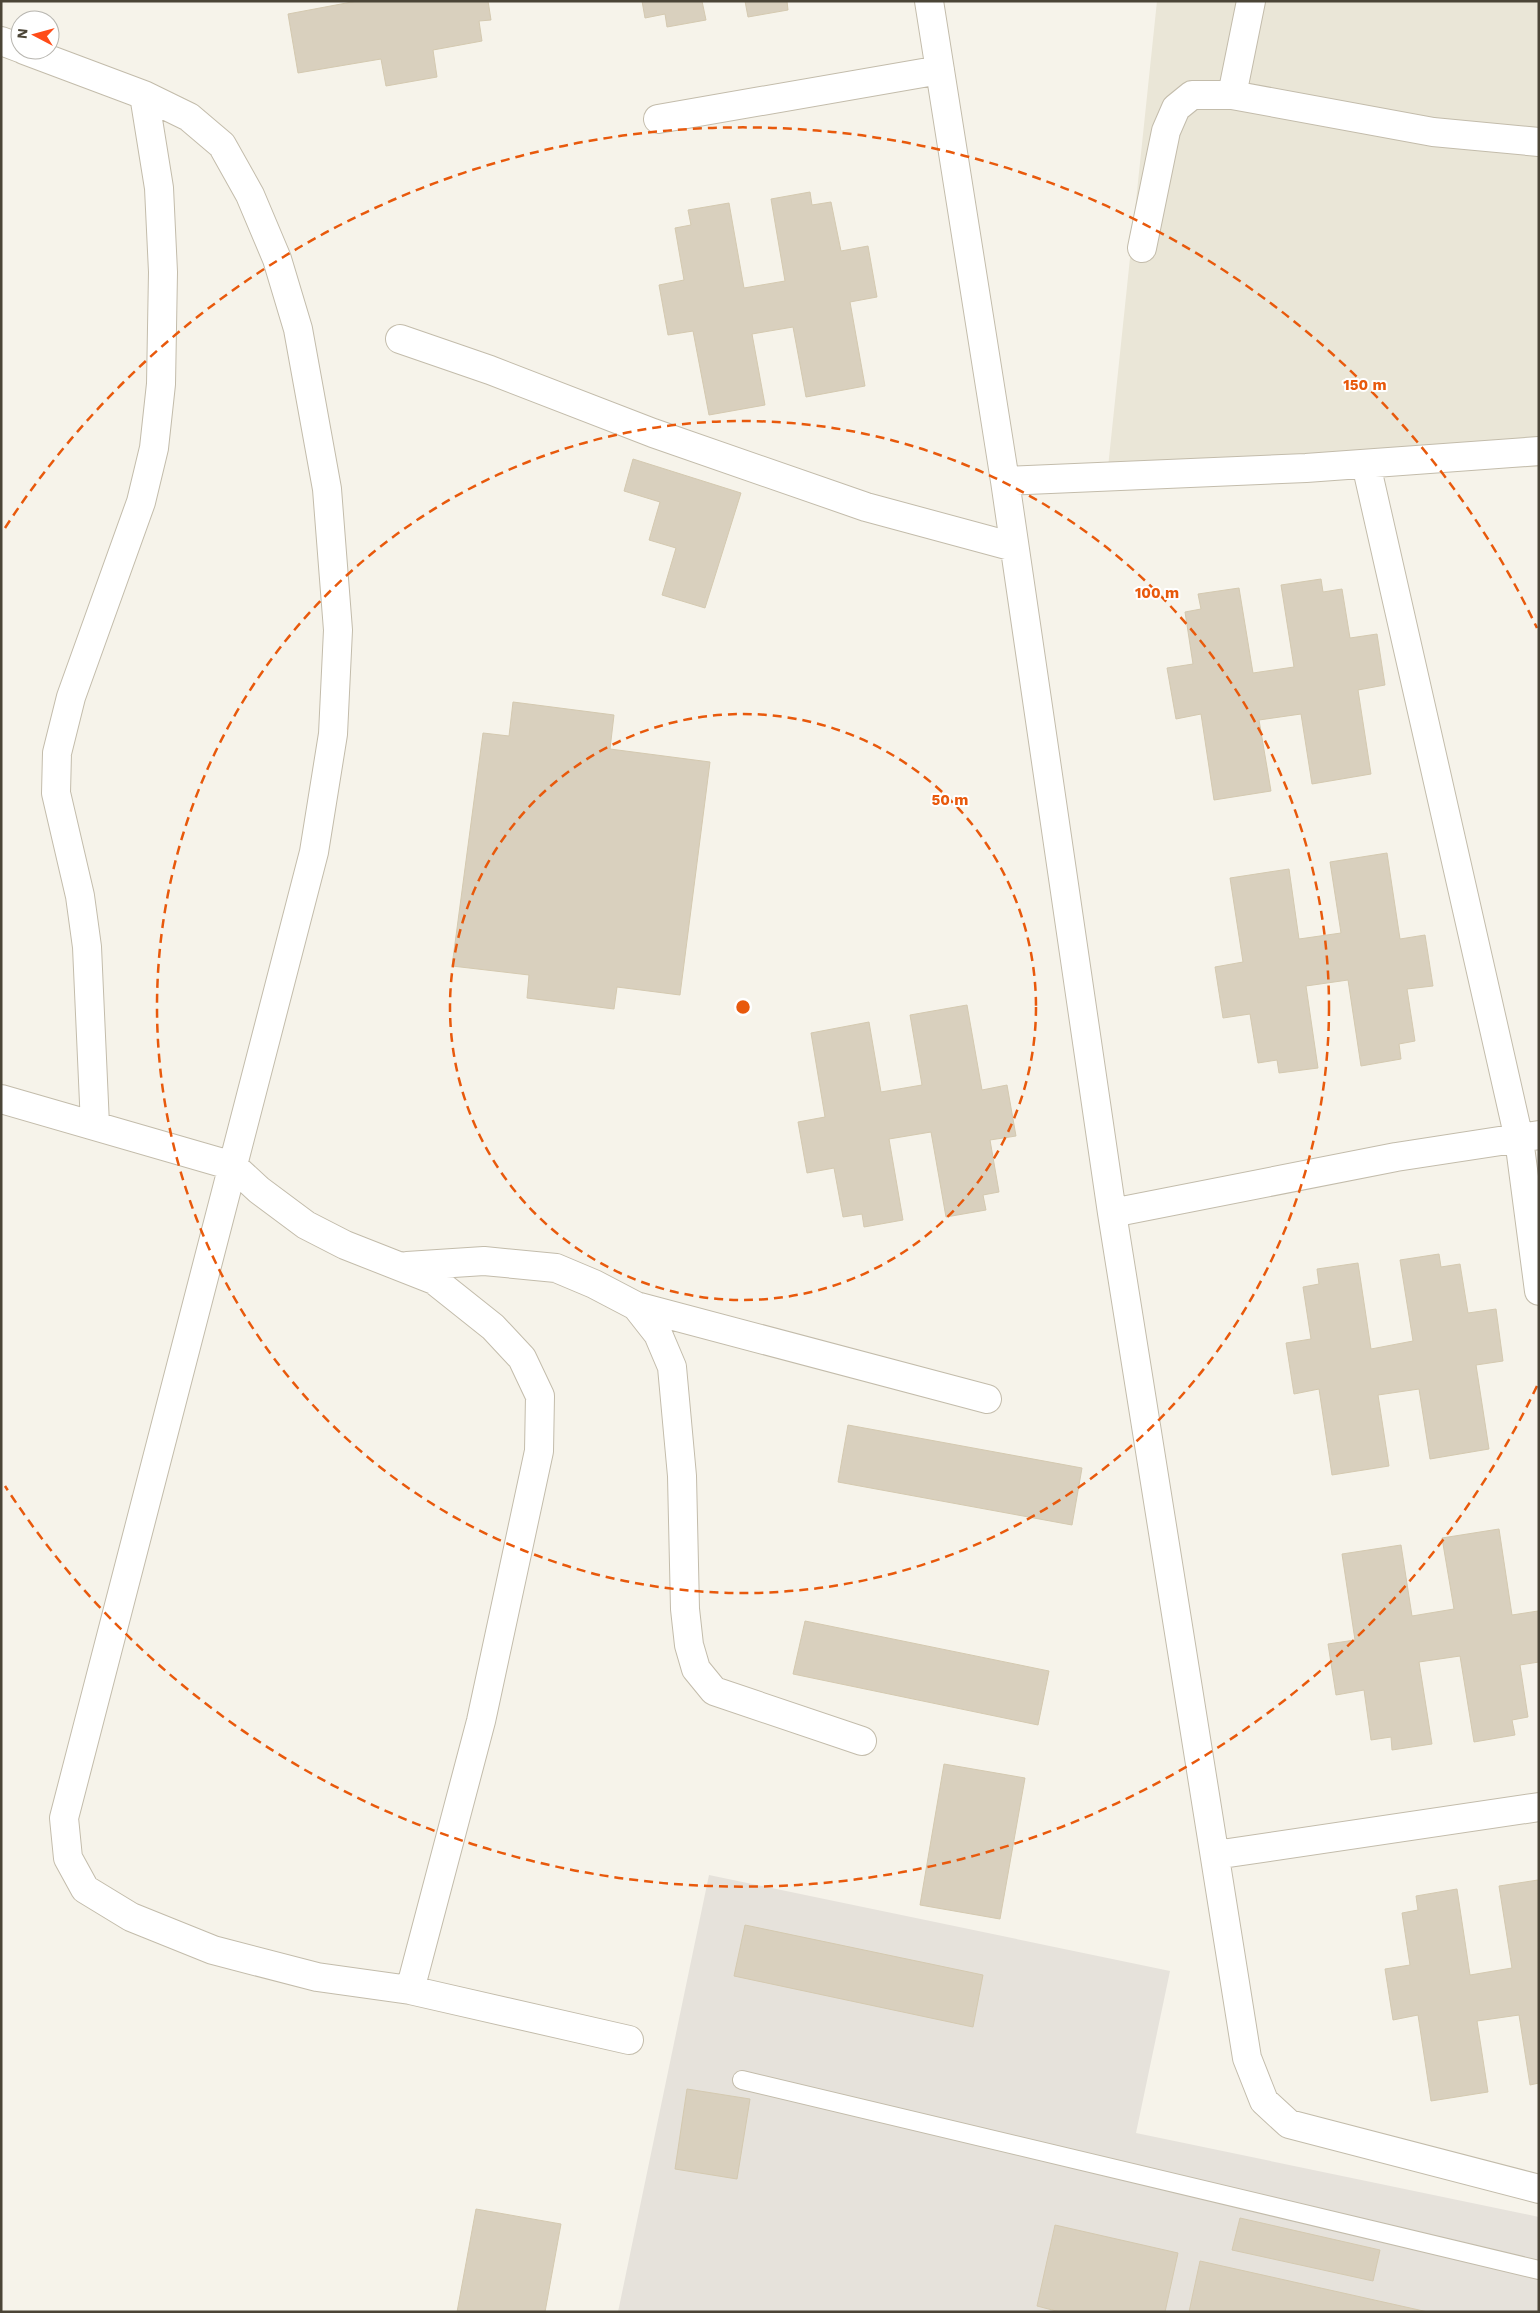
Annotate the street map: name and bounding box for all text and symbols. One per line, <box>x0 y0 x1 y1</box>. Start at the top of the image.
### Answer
north arrow <box>10 10 60 60</box>
text: N <box>14 28 31 40</box>
text: 150 m <box>1343 376 1387 394</box>
text: 100 m <box>1135 584 1179 602</box>
text: 50 m <box>932 791 968 809</box>
centre of rings <box>734 998 752 1016</box>

